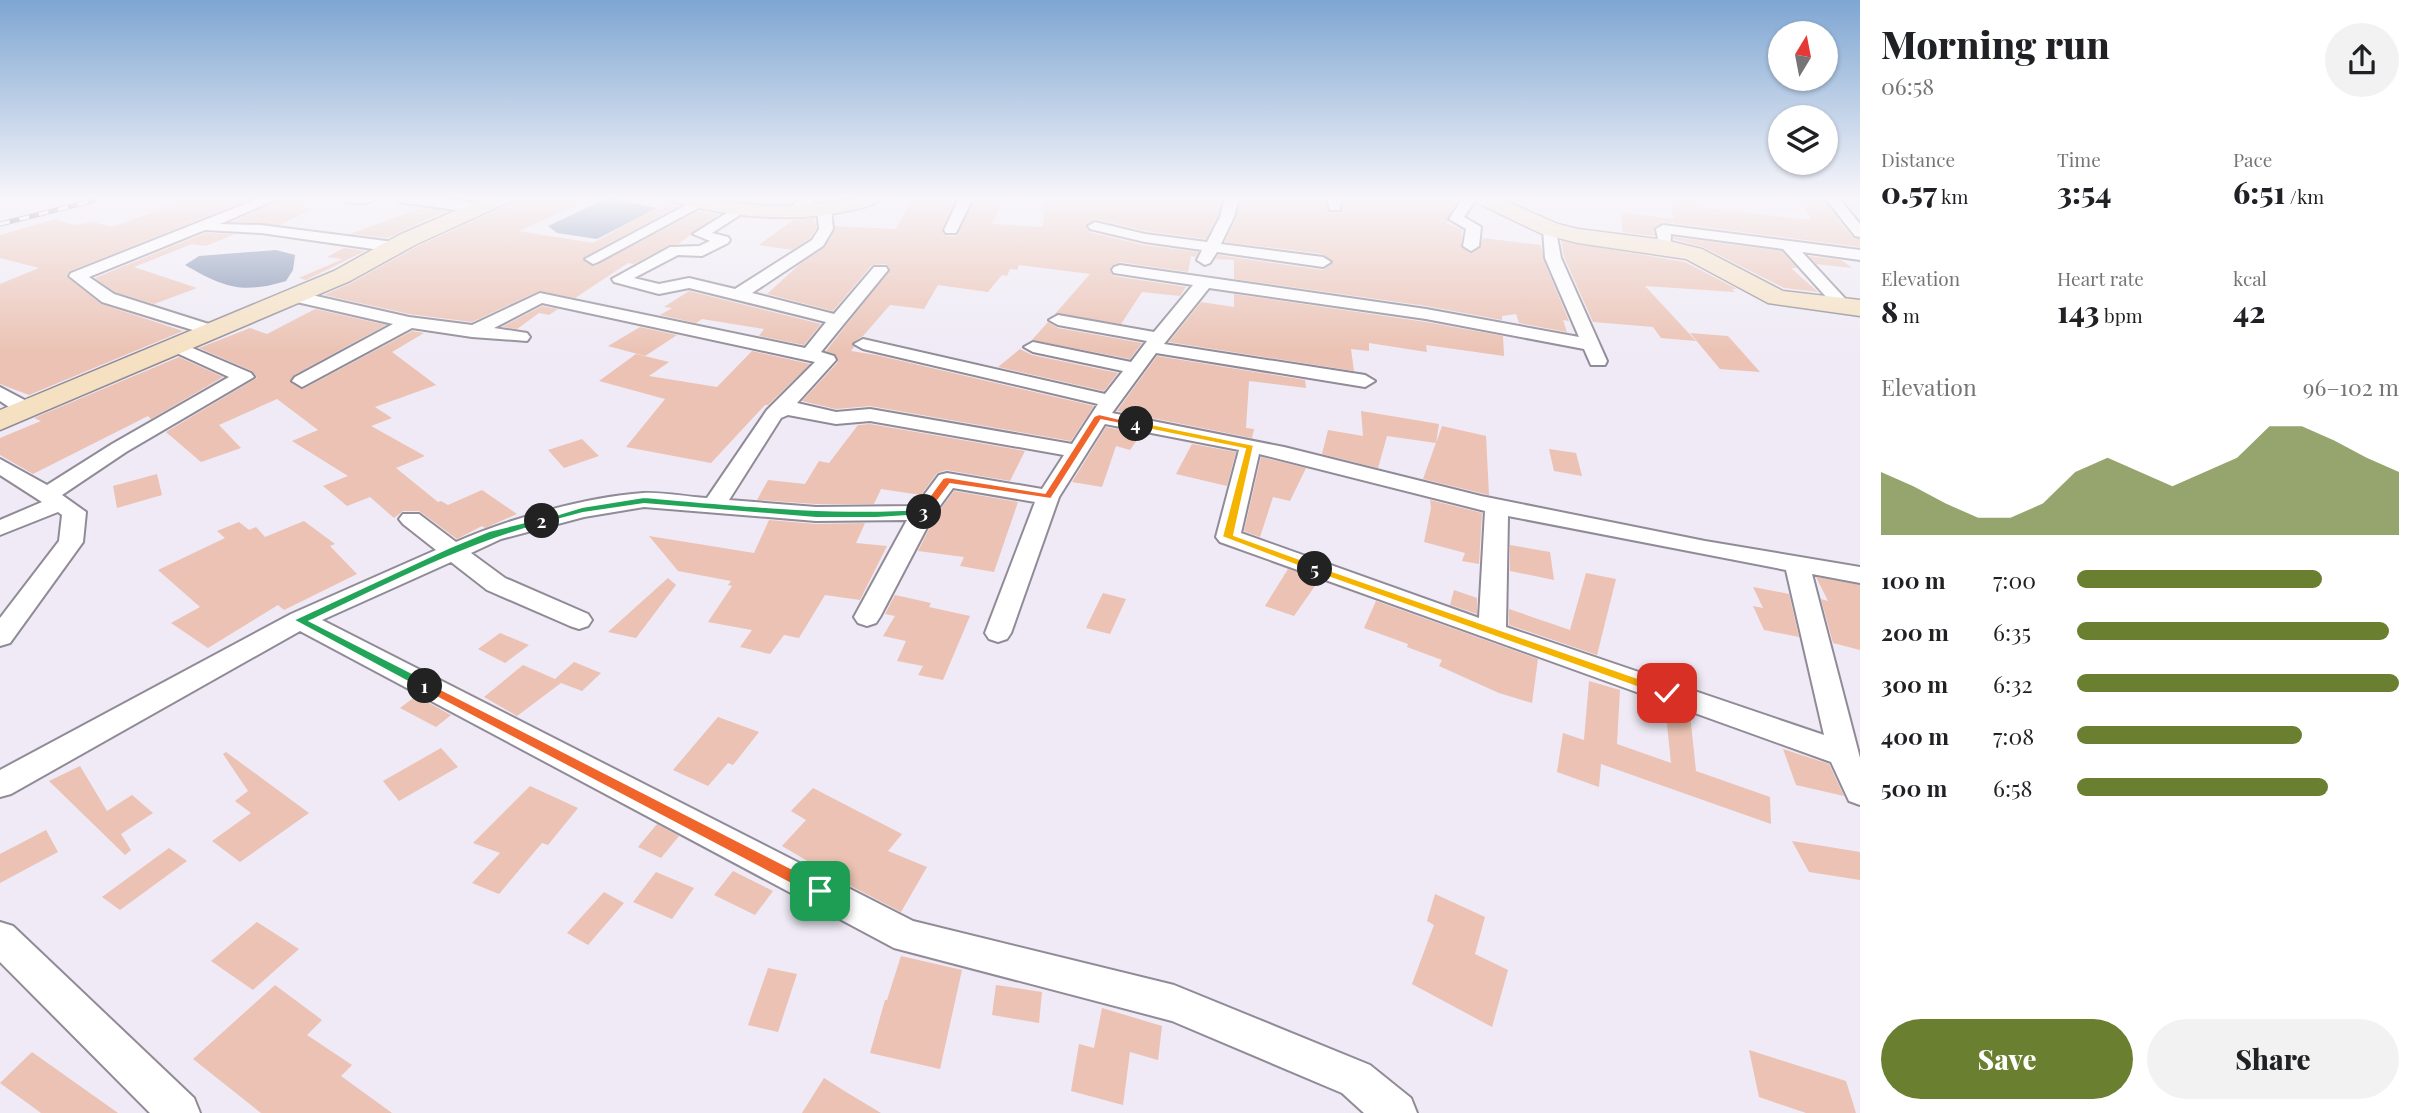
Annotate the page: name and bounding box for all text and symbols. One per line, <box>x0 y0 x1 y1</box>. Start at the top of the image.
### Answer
text: Morning run <box>1881 18 2110 69</box>
north arrow <box>1768 21 1838 91</box>
map controls <box>1768 21 1838 175</box>
button: share <box>2325 23 2399 97</box>
text: 06:58 <box>1881 70 1934 101</box>
button: layers <box>1768 105 1838 175</box>
text: Distance <box>1881 146 1955 172</box>
text: Time <box>2057 146 2101 172</box>
text: Pace <box>2233 146 2272 172</box>
text: 0.57 <box>1881 172 1937 212</box>
text: 3:54 <box>2057 172 2111 212</box>
text: 6:51 <box>2233 172 2285 212</box>
text: km <box>1937 183 1968 209</box>
text: /km <box>2285 183 2324 209</box>
text: Elevation <box>1881 265 1960 291</box>
text: Heart rate <box>2057 265 2144 291</box>
text: kcal <box>2233 265 2267 291</box>
text: 8 <box>1881 291 1898 331</box>
text: 143 <box>2057 291 2099 331</box>
text: 42 <box>2233 291 2265 331</box>
text: m <box>1898 302 1920 328</box>
text: bpm <box>2099 302 2143 328</box>
text: Elevation <box>1881 371 1977 402</box>
text: 96–102 m <box>2303 371 2399 402</box>
pin: 4 <box>1118 406 1154 442</box>
text: 4 <box>1130 410 1141 436</box>
pin: 3 <box>906 494 942 530</box>
text: 3 <box>919 498 928 524</box>
pin: 2 <box>524 504 560 538</box>
text: 2 <box>537 507 546 533</box>
pin: 5 <box>1298 552 1332 586</box>
text: 5 <box>1310 555 1319 581</box>
text: 100 m <box>1881 564 1946 595</box>
text: 7:00 <box>1993 564 2036 595</box>
text: 200 m <box>1881 616 1949 647</box>
text: 6:35 <box>1993 616 2031 647</box>
pin <box>1637 663 1697 723</box>
pin: 1 <box>408 668 442 704</box>
text: 300 m <box>1881 668 1948 699</box>
text: 6:32 <box>1993 668 2032 699</box>
text: 1 <box>421 672 428 698</box>
icon: check <box>1648 674 1686 712</box>
text: 400 m <box>1881 720 1949 751</box>
text: 7:08 <box>1993 720 2034 751</box>
text: 500 m <box>1881 772 1947 803</box>
text: 6:58 <box>1993 772 2033 803</box>
pin <box>790 861 850 921</box>
icon: arrive <box>801 872 839 910</box>
button: Save <box>1881 1019 2133 1099</box>
button: Share <box>2147 1019 2399 1099</box>

